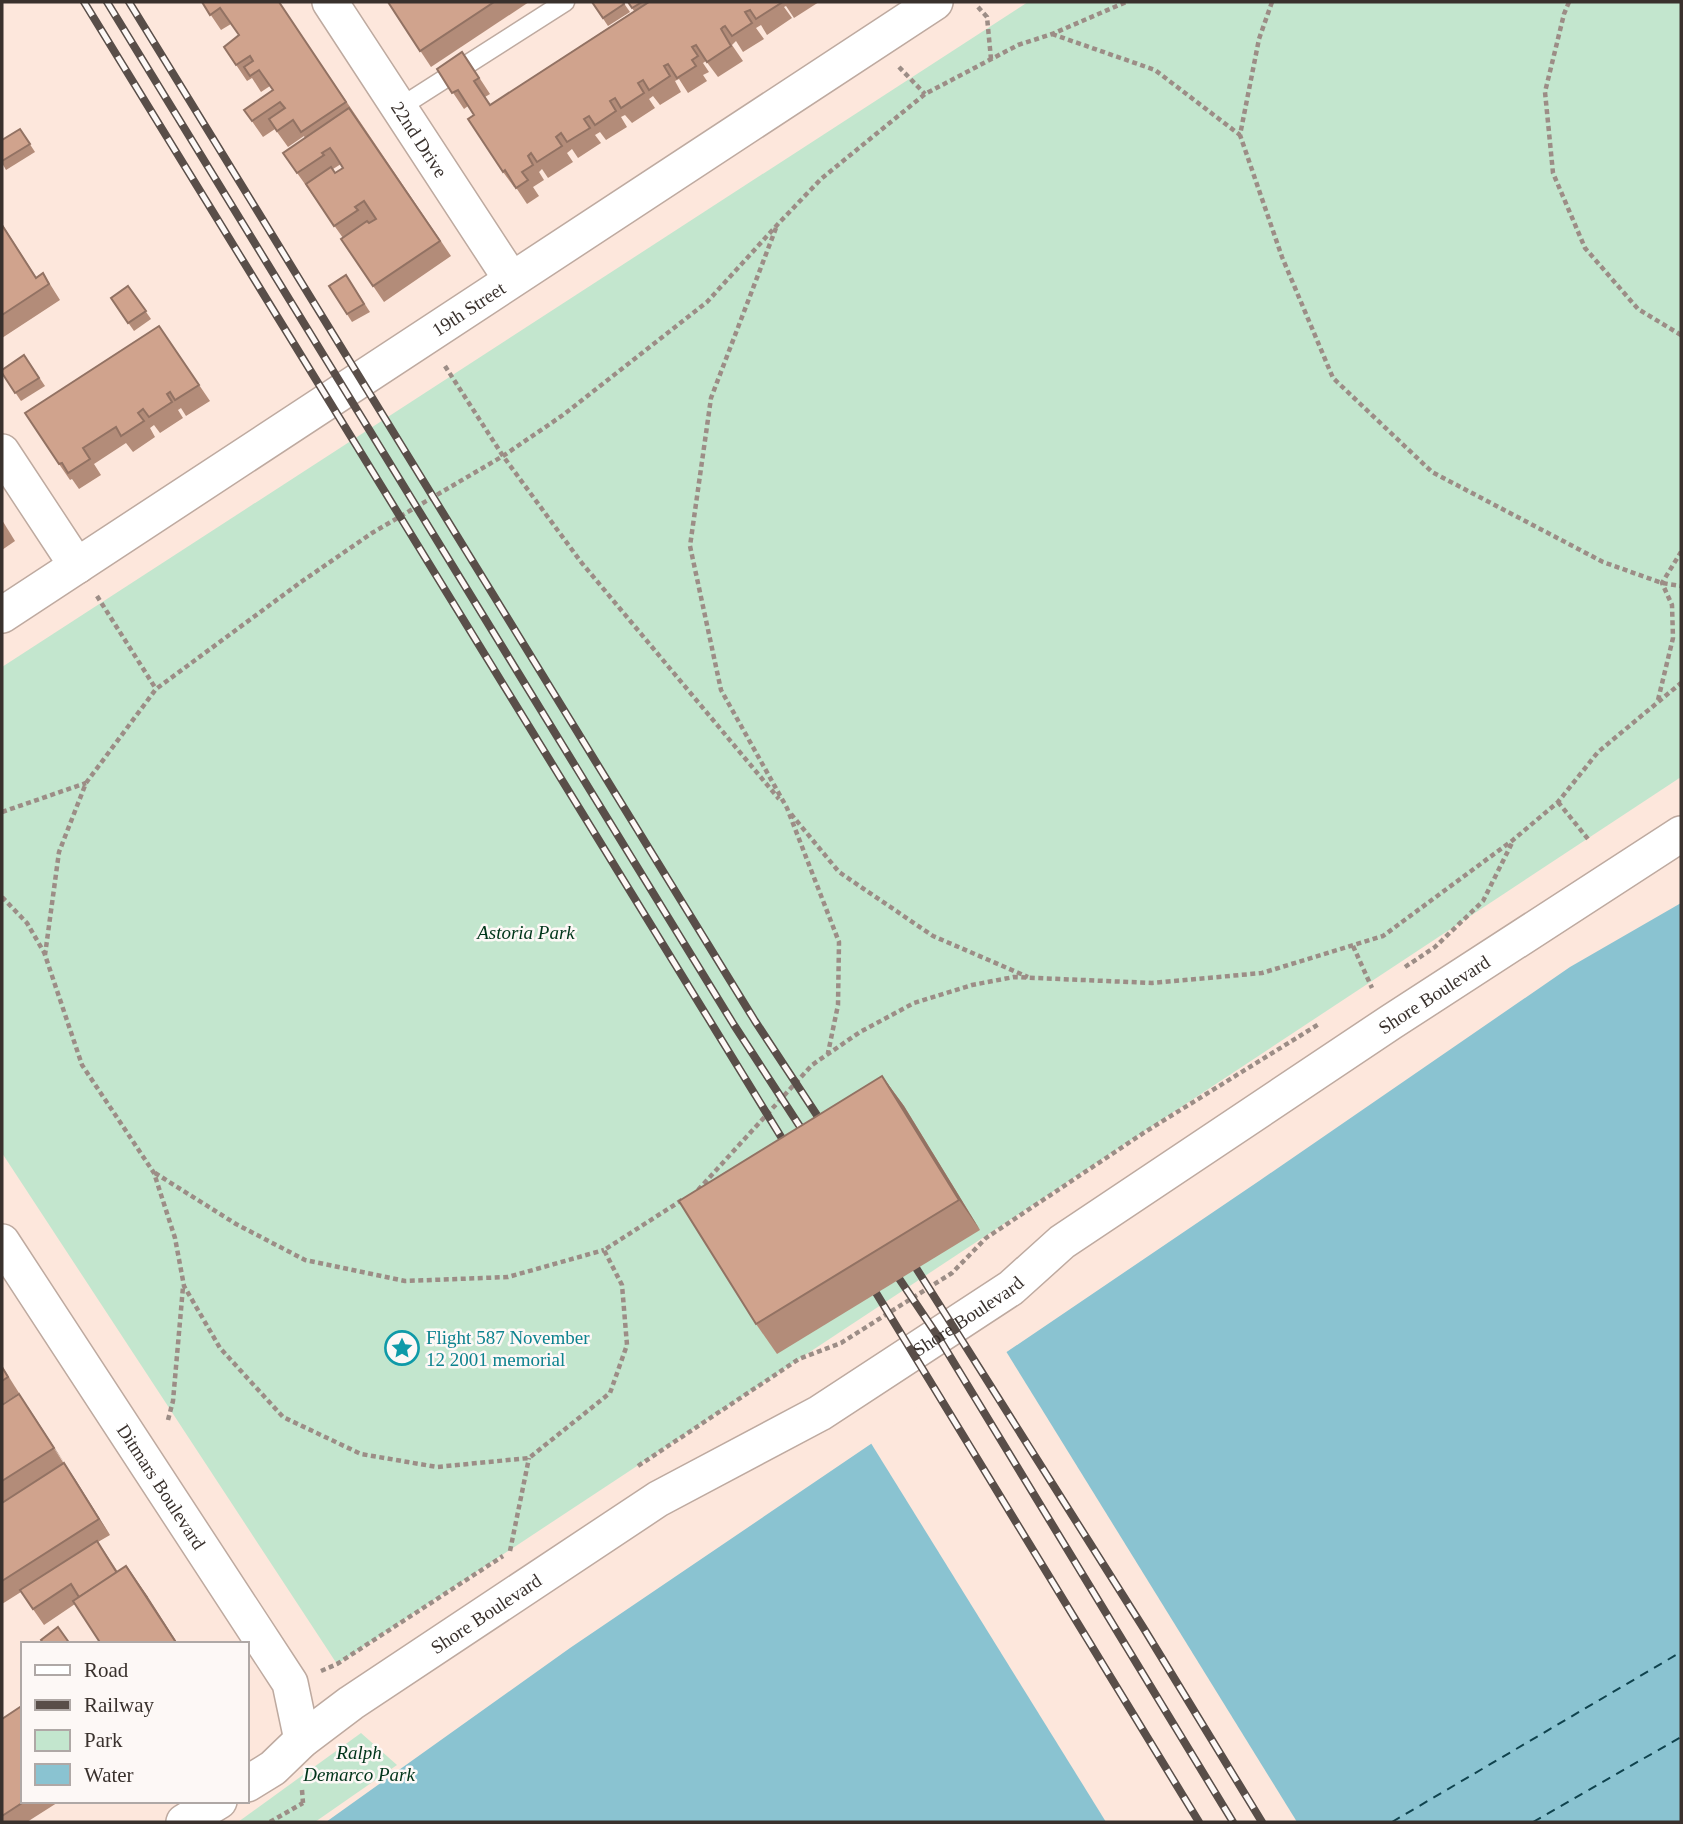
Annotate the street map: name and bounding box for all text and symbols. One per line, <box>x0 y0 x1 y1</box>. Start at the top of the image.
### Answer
street label: 22nd Drive <box>387 98 452 181</box>
street label: 19th Street <box>428 277 509 340</box>
park label: Astoria Park <box>475 922 575 943</box>
street label: Shore Boulevard <box>1374 950 1494 1038</box>
street label: Shore Boulevard <box>908 1271 1028 1360</box>
place label: Flight 587 November 12 2001 memorial <box>426 1327 590 1370</box>
place icon: Flight 587 November 12 2001 memorial <box>383 1329 421 1367</box>
street label: Ditmars Boulevard <box>113 1420 210 1553</box>
street label: Shore Boulevard <box>427 1569 545 1658</box>
legend <box>21 1642 248 1803</box>
text: Road <box>84 1658 129 1682</box>
text: Railway <box>84 1693 154 1717</box>
text: Park <box>84 1728 123 1752</box>
park label: Ralph Demarco Park <box>302 1742 415 1785</box>
text: Water <box>84 1763 134 1787</box>

